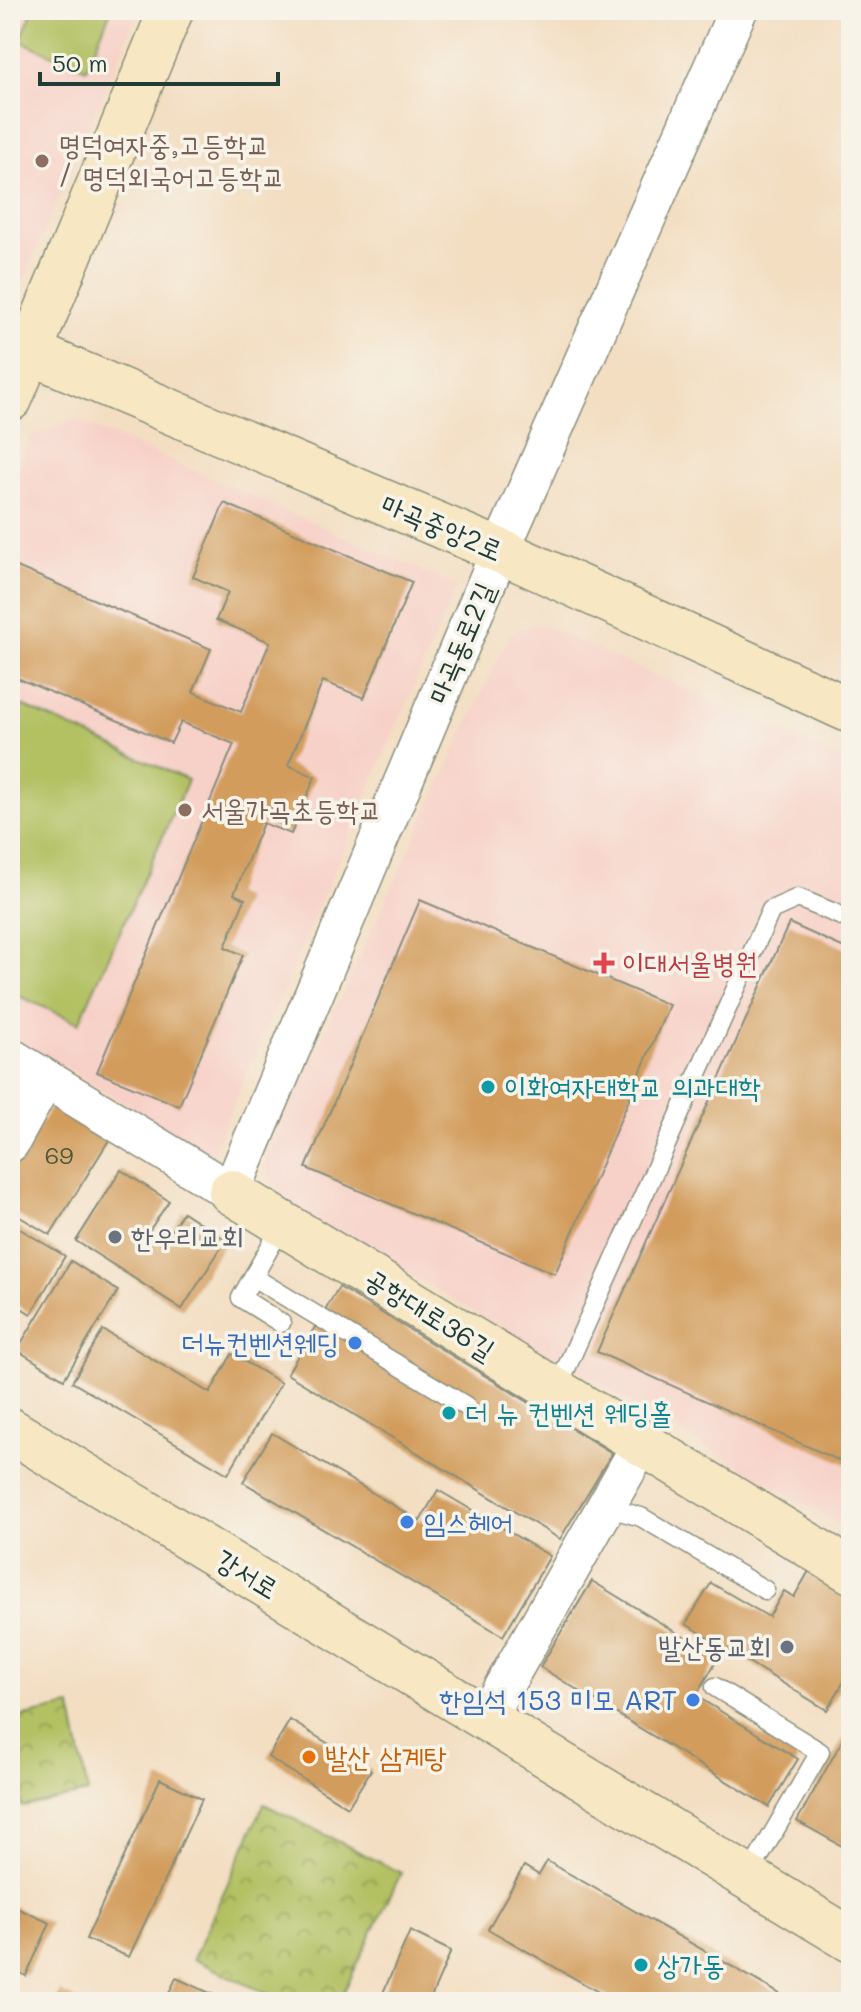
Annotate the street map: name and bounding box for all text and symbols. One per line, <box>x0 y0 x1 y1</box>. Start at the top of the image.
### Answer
scale bar <box>40 36 278 86</box>
text: 50 m <box>52 47 108 78</box>
place label: 명덕여자중,고등학교 / 명덕외국어고등학교 <box>58 126 284 194</box>
marker: 명덕여자중,고등학교 / 명덕외국어고등학교 <box>33 152 51 170</box>
street label: 마곡중앙2로 <box>376 484 508 568</box>
street label: 마곡동로2길 <box>418 577 502 709</box>
place label: 서울가곡초등학교 <box>201 791 381 827</box>
marker: 서울가곡초등학교 <box>176 801 194 819</box>
place label: 이대서울병원 <box>622 944 757 980</box>
marker: 이대서울병원 <box>593 952 615 974</box>
place label: 이화여자대학교 의과대학 <box>504 1068 761 1104</box>
marker: 이화여자대학교 의과대학 <box>479 1078 497 1096</box>
house number: 69 <box>45 1139 73 1170</box>
place label: 한우리교회 <box>131 1218 244 1254</box>
marker: 한우리교회 <box>106 1228 124 1246</box>
street label: 공항대로36길 <box>359 1259 502 1367</box>
place label: 더뉴컨벤션웨딩 <box>181 1324 339 1360</box>
marker: 더뉴컨벤션웨딩 <box>346 1334 364 1352</box>
place label: 더 뉴 컨벤션 웨딩홀 <box>465 1394 672 1430</box>
marker: 더 뉴 컨벤션 웨딩홀 <box>440 1404 458 1422</box>
place label: 임스헤어 <box>423 1503 513 1539</box>
marker: 임스헤어 <box>398 1513 416 1531</box>
street label: 강서로 <box>209 1540 286 1606</box>
place label: 발산동교회 <box>658 1628 771 1664</box>
marker: 발산동교회 <box>778 1638 796 1656</box>
place label: 한임석 153 미모 ART <box>439 1681 677 1717</box>
marker: 한임석 153 미모 ART <box>684 1691 702 1709</box>
place label: 발산 삼계탕 <box>325 1738 447 1774</box>
marker: 발산 삼계탕 <box>300 1748 318 1766</box>
place label: 상가동 <box>657 1946 725 1982</box>
marker: 상가동 <box>632 1956 650 1974</box>

